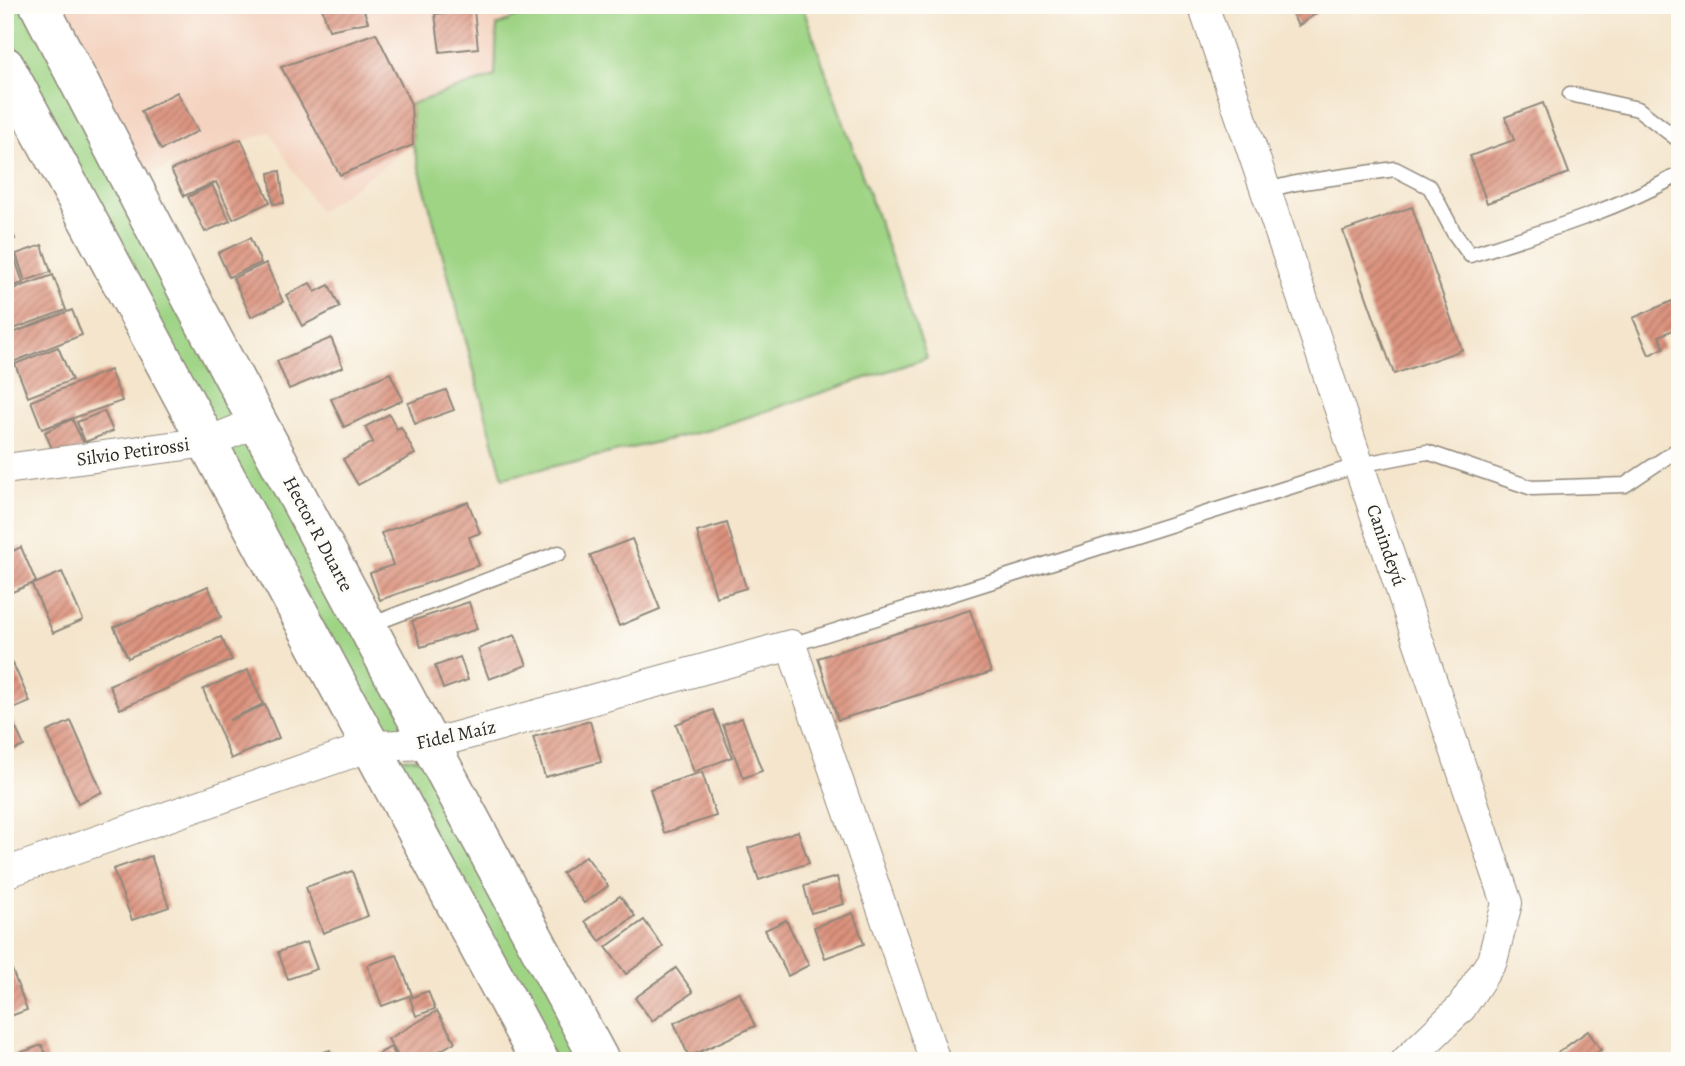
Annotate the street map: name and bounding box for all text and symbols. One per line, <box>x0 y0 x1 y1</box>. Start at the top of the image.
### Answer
street label: Silvio Petirossi <box>75 431 191 473</box>
street label: Hector R Duarte <box>277 472 359 596</box>
street label: Canindeyú <box>1360 501 1412 590</box>
street label: Fidel Maíz <box>414 714 498 756</box>

